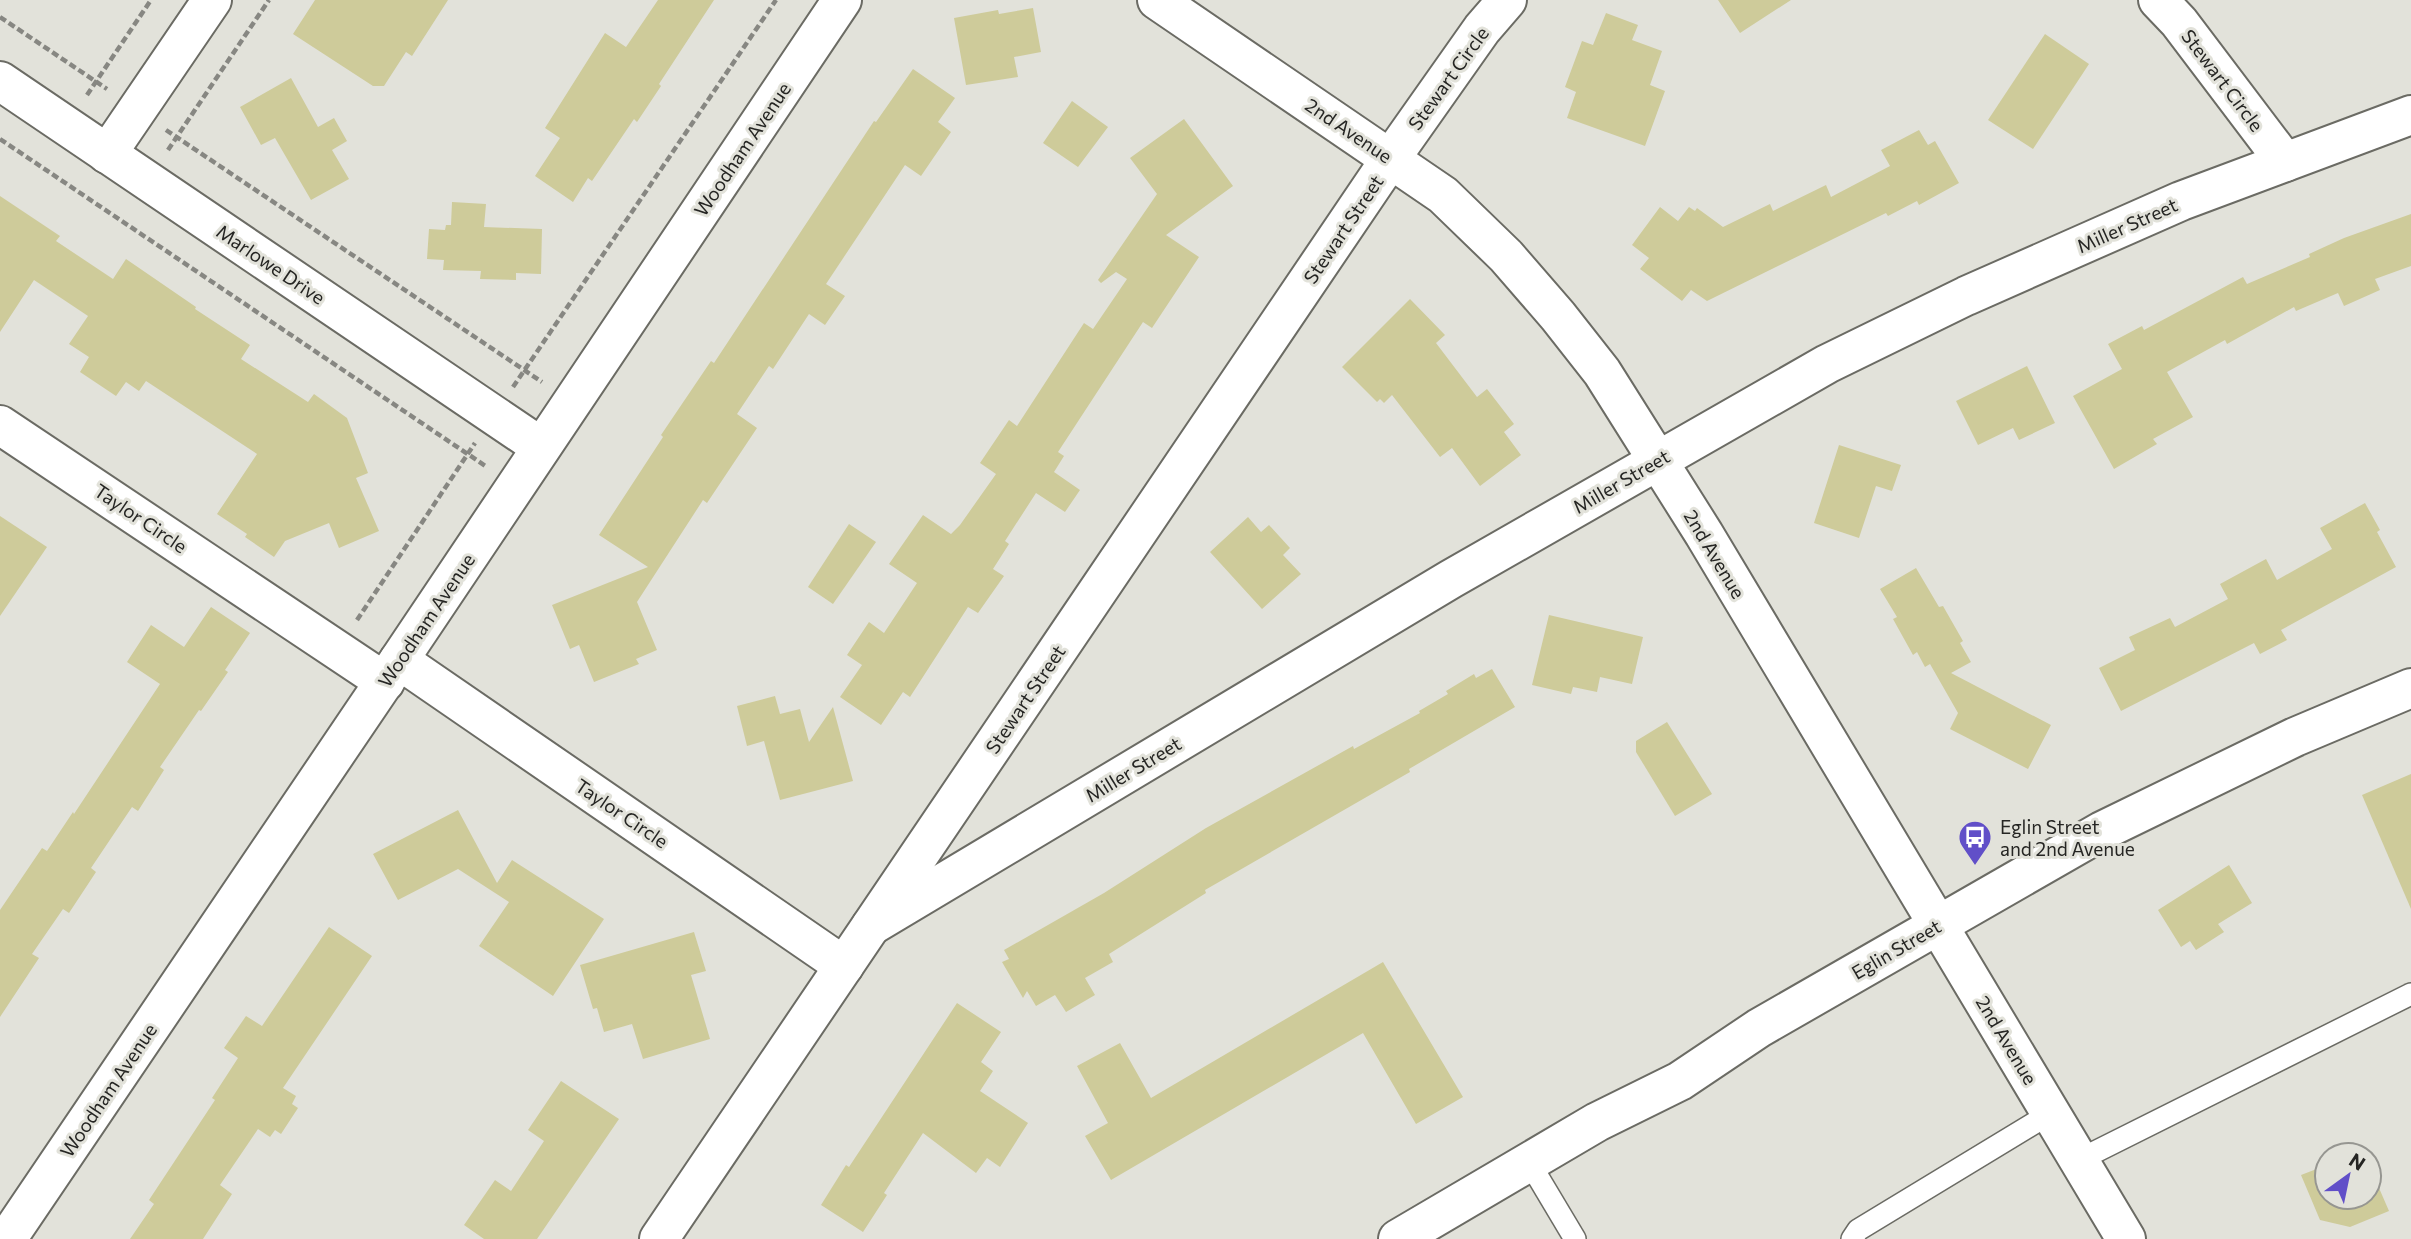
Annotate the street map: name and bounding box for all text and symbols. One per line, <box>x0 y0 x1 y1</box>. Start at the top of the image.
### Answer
street label: Stewart Circle <box>1403 22 1493 134</box>
street label: Stewart Circle <box>2177 24 2269 136</box>
street label: Woodham Avenue <box>689 78 795 220</box>
street label: 2nd Avenue <box>1301 93 1397 167</box>
street label: Stewart Street <box>1298 170 1388 288</box>
street label: Miller Street <box>2073 193 2181 257</box>
street label: Marlowe Drive <box>212 219 330 309</box>
street label: Miller Street <box>1569 444 1674 518</box>
street label: Taylor Circle <box>90 479 192 557</box>
street label: 2nd Avenue <box>1680 505 1750 603</box>
street label: Woodham Avenue <box>373 549 479 691</box>
street label: Stewart Street <box>980 640 1070 758</box>
street label: Miller Street <box>1081 731 1185 807</box>
street label: Taylor Circle <box>571 774 673 852</box>
place label: Eglin Street and 2nd Avenue <box>2000 815 2135 860</box>
bus stop icon: Eglin Street and 2nd Avenue <box>1956 818 1994 867</box>
street label: Eglin Street <box>1847 914 1945 984</box>
street label: 2nd Avenue <box>1972 991 2042 1089</box>
street label: Woodham Avenue <box>55 1019 161 1161</box>
north arrow <box>2313 1141 2383 1211</box>
text: N <box>2345 1148 2370 1175</box>

